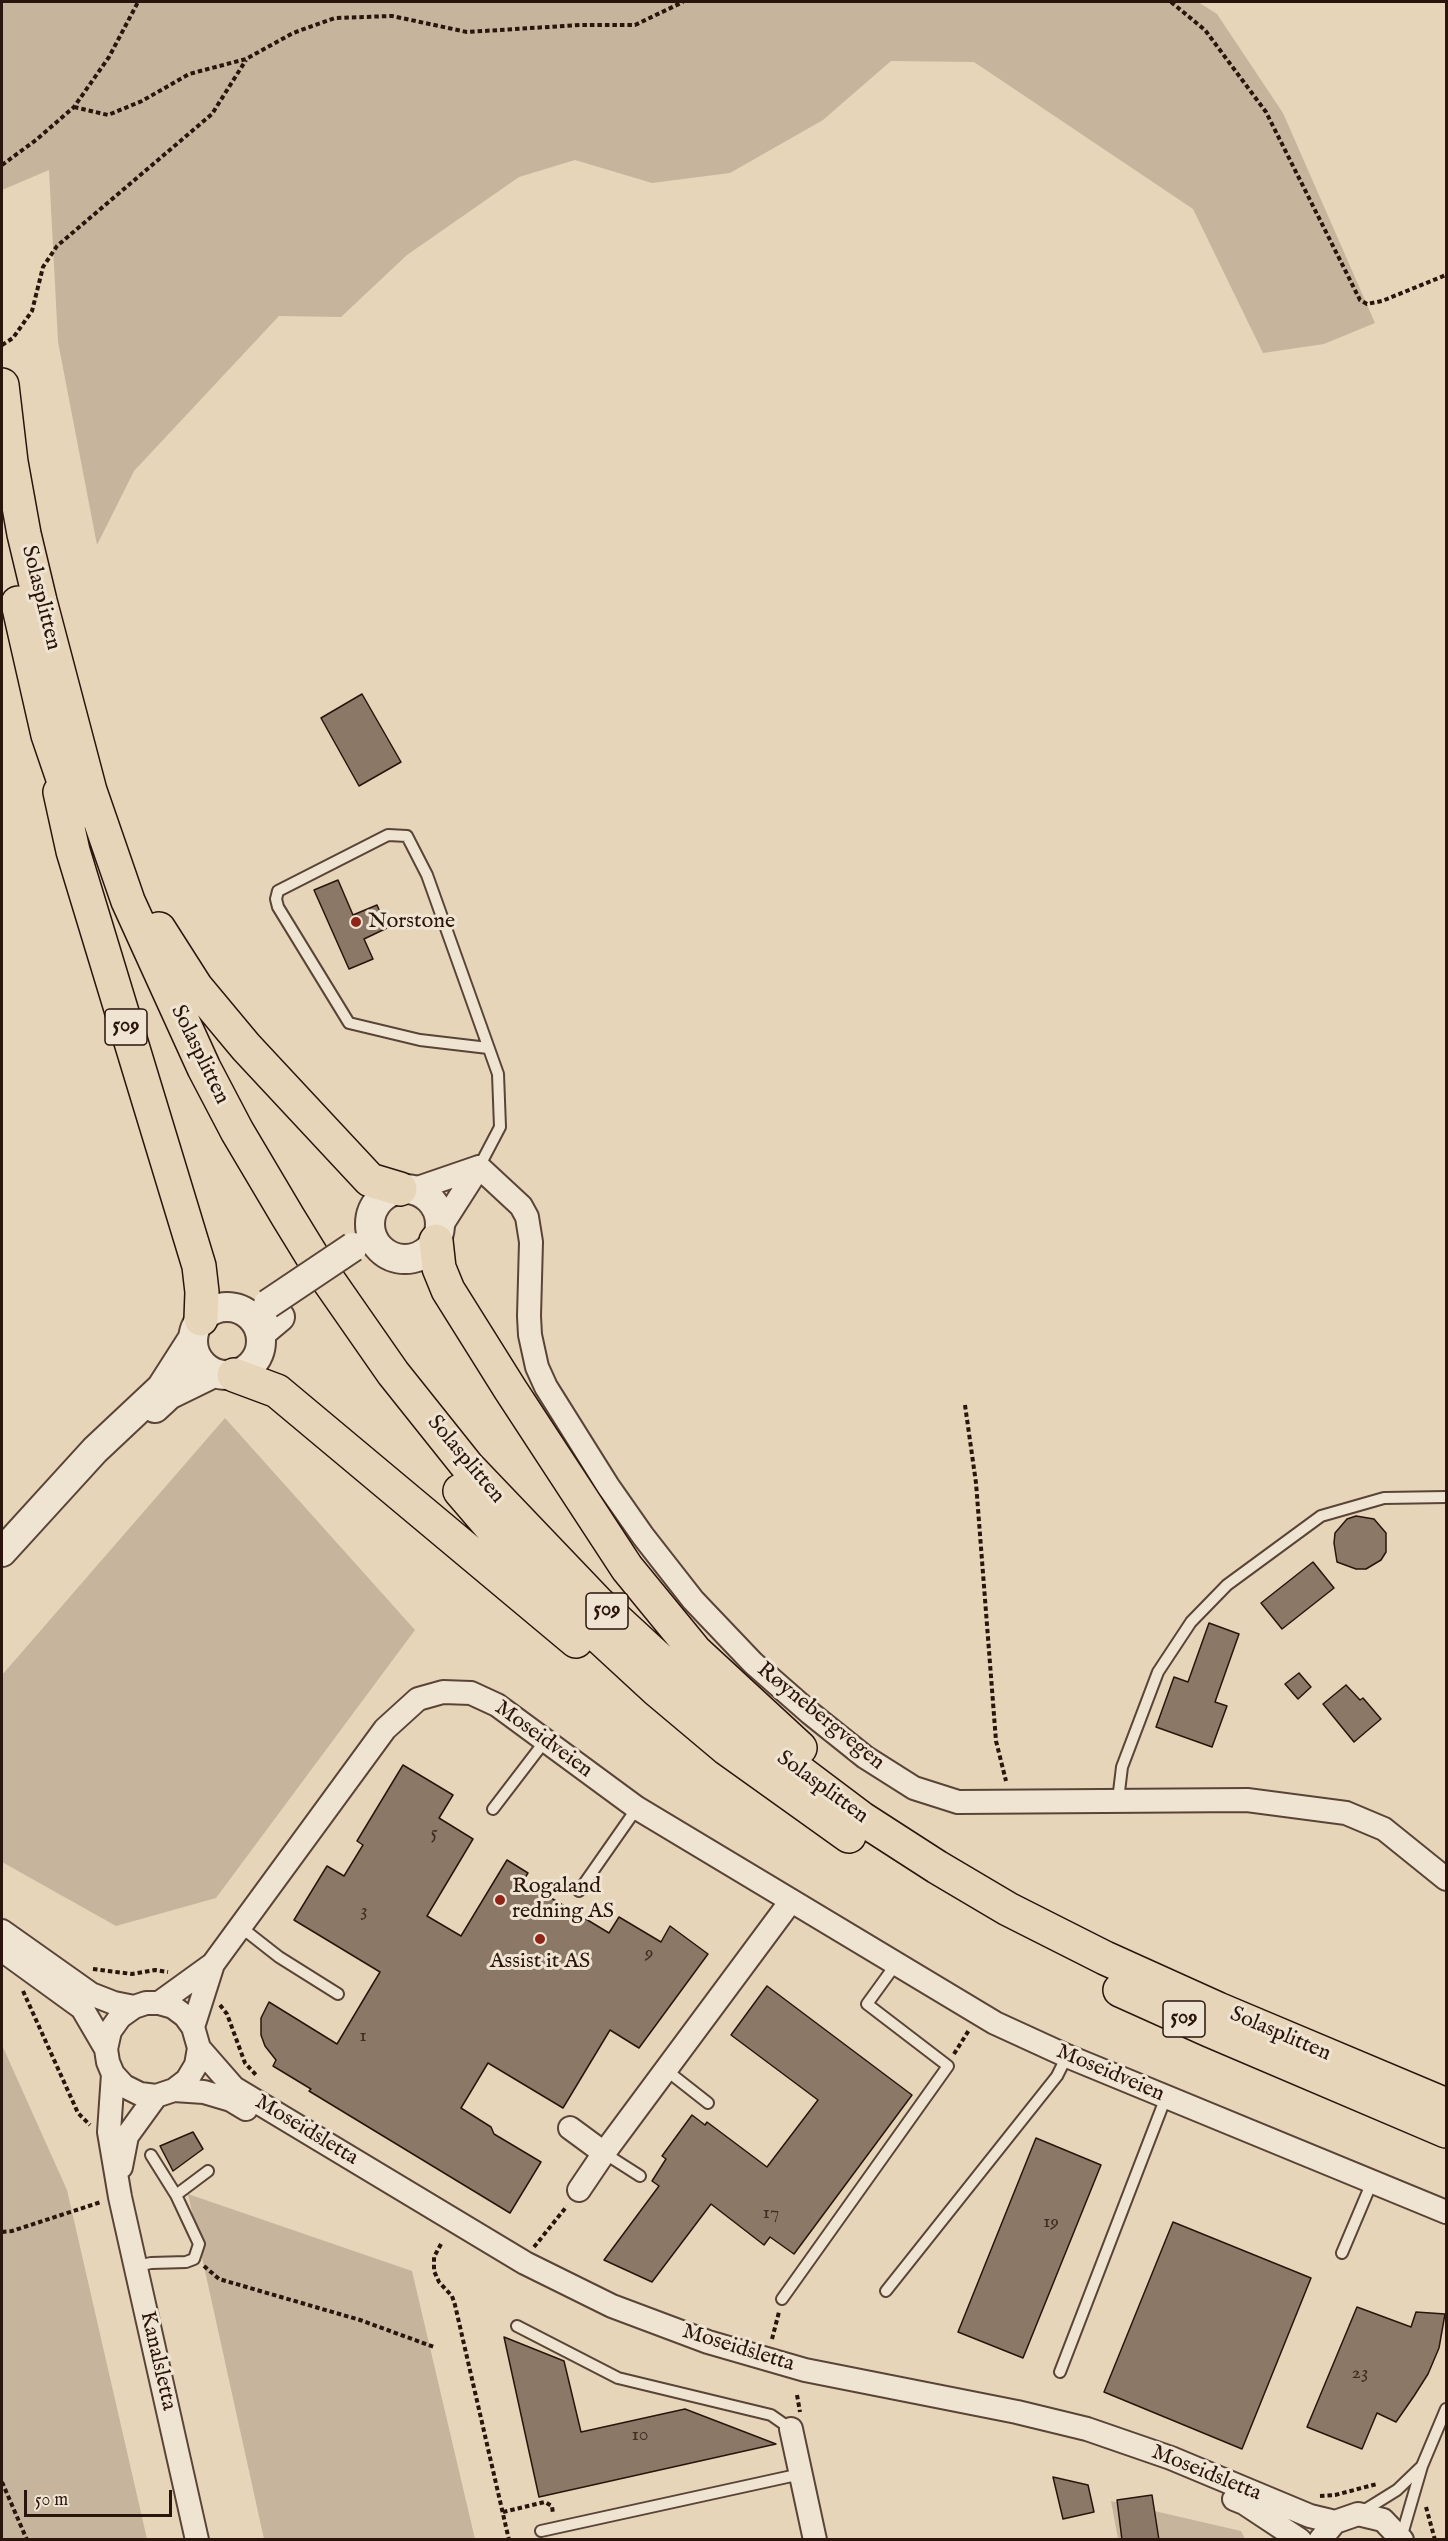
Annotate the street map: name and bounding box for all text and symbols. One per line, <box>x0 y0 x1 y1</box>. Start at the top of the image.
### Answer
street label: Solasplitten <box>14 543 66 653</box>
place label: Norstone <box>368 909 455 935</box>
marker: Norstone <box>349 915 363 929</box>
street label: Solasplitten <box>164 1001 234 1109</box>
road number: 509 <box>105 1009 147 1045</box>
street label: Solasplitten <box>421 1411 509 1509</box>
road number: 509 <box>586 1593 628 1629</box>
street label: Røynebergvegen <box>751 1657 889 1777</box>
street label: Moseidveien <box>489 1696 597 1784</box>
street label: Solasplitten <box>771 1746 873 1830</box>
house number: 5 <box>430 1822 438 1846</box>
place label: Rogaland redning AS <box>512 1874 614 1926</box>
marker: Rogaland redning AS <box>493 1893 507 1907</box>
house number: 3 <box>360 1900 368 1924</box>
marker: Assist it AS <box>533 1932 547 1946</box>
house number: 9 <box>645 1942 653 1966</box>
place label: Assist it AS <box>490 1949 590 1975</box>
road number: 509 <box>1163 2001 1205 2037</box>
street label: Solasplitten <box>1226 2002 1334 2068</box>
house number: 1 <box>359 2025 367 2049</box>
street label: Moseidveien <box>1052 2039 1168 2109</box>
street label: Moseidsletta <box>249 2090 363 2172</box>
house number: 17 <box>763 2202 779 2226</box>
house number: 19 <box>1043 2211 1059 2235</box>
street label: Kanalsletta <box>133 2309 181 2413</box>
street label: Moseidsletta <box>679 2319 797 2379</box>
house number: 23 <box>1352 2362 1368 2386</box>
house number: 10 <box>631 2424 649 2448</box>
street label: Moseidsletta <box>1147 2440 1265 2508</box>
scale bar <box>27 2478 176 2516</box>
text: 50 m <box>35 2489 68 2512</box>

